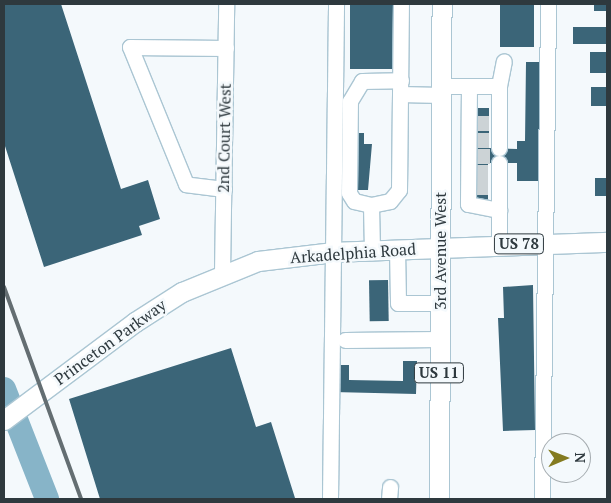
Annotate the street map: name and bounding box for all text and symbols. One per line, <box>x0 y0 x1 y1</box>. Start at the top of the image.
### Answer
street label: 2nd Court West <box>213 83 235 193</box>
street label: 3rd Avenue West <box>430 192 450 310</box>
road number: US 78 <box>493 232 545 256</box>
street label: Arkadelphia Road <box>289 239 417 267</box>
street label: Princeton Parkway <box>50 295 170 389</box>
road number: US 11 <box>413 360 465 386</box>
north arrow <box>541 433 591 483</box>
text: N <box>571 452 590 463</box>

